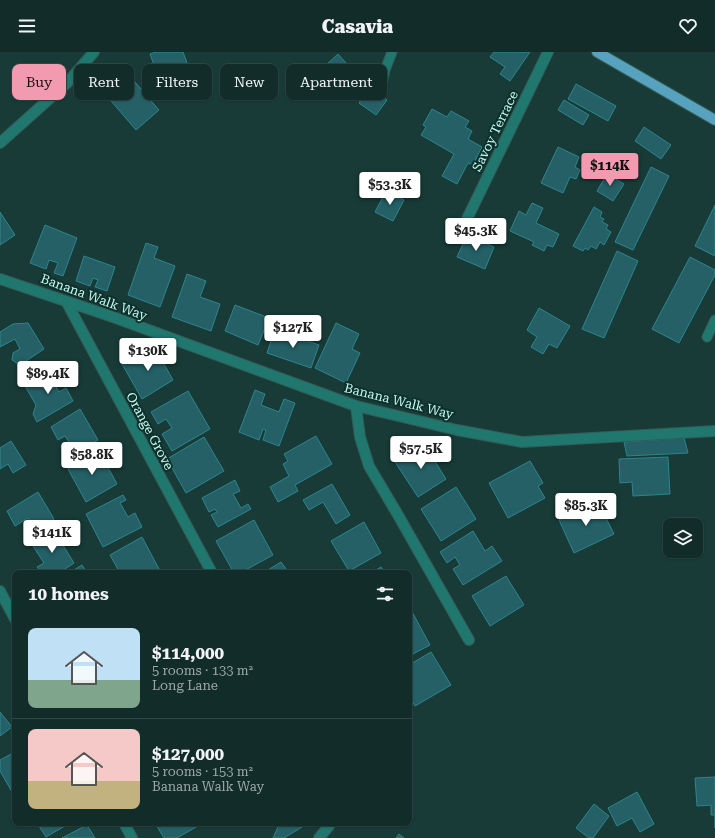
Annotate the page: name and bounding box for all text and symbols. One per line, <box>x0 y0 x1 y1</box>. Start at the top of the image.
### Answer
icon: menu <box>16 15 38 37</box>
icon: heart <box>677 15 699 37</box>
text: Casavia <box>322 16 393 37</box>
chip: Buy <box>12 64 66 100</box>
chip: Rent <box>74 64 134 100</box>
chip: Filters <box>142 64 212 100</box>
chip: New <box>220 64 278 100</box>
chip: Apartment <box>286 64 387 100</box>
street label: Savoy Terrace <box>469 88 521 174</box>
pin: $114K <box>582 153 638 187</box>
text: $114K <box>590 158 630 173</box>
pin: $53.3K <box>357 172 423 206</box>
text: $53.3K <box>368 177 412 192</box>
pin: $45.3K <box>443 218 509 252</box>
text: $45.3K <box>454 223 498 238</box>
street label: Banana Walk Way <box>39 271 150 323</box>
pin: $127K <box>265 315 321 349</box>
text: $127K <box>273 320 313 335</box>
pin: $130K <box>120 338 176 372</box>
text: $130K <box>128 343 168 358</box>
pin: $89.4K <box>15 361 81 395</box>
text: $89.4K <box>26 366 70 381</box>
street label: Banana Walk Way <box>343 380 456 422</box>
street label: Orange Grove <box>123 390 177 472</box>
pin: $57.5K <box>388 436 454 470</box>
text: $57.5K <box>399 441 443 456</box>
pin: $58.8K <box>59 442 125 476</box>
text: $58.8K <box>70 447 114 462</box>
pin: $85.3K <box>553 493 619 527</box>
text: $85.3K <box>564 498 608 513</box>
map controls <box>663 518 703 558</box>
button: layers <box>663 518 703 558</box>
pin: $141K <box>24 520 80 554</box>
text: $141K <box>32 525 72 540</box>
icon: filters <box>374 583 396 605</box>
text: 10 homes <box>28 584 109 604</box>
text: $114,000 <box>152 643 224 663</box>
icon: home <box>60 644 108 692</box>
text: 5 rooms · 133 m² <box>152 663 253 678</box>
text: Long Lane <box>152 678 218 693</box>
text: $127,000 <box>152 744 224 764</box>
icon: home <box>60 745 108 793</box>
text: 5 rooms · 153 m² <box>152 764 253 779</box>
text: Banana Walk Way <box>152 779 264 794</box>

